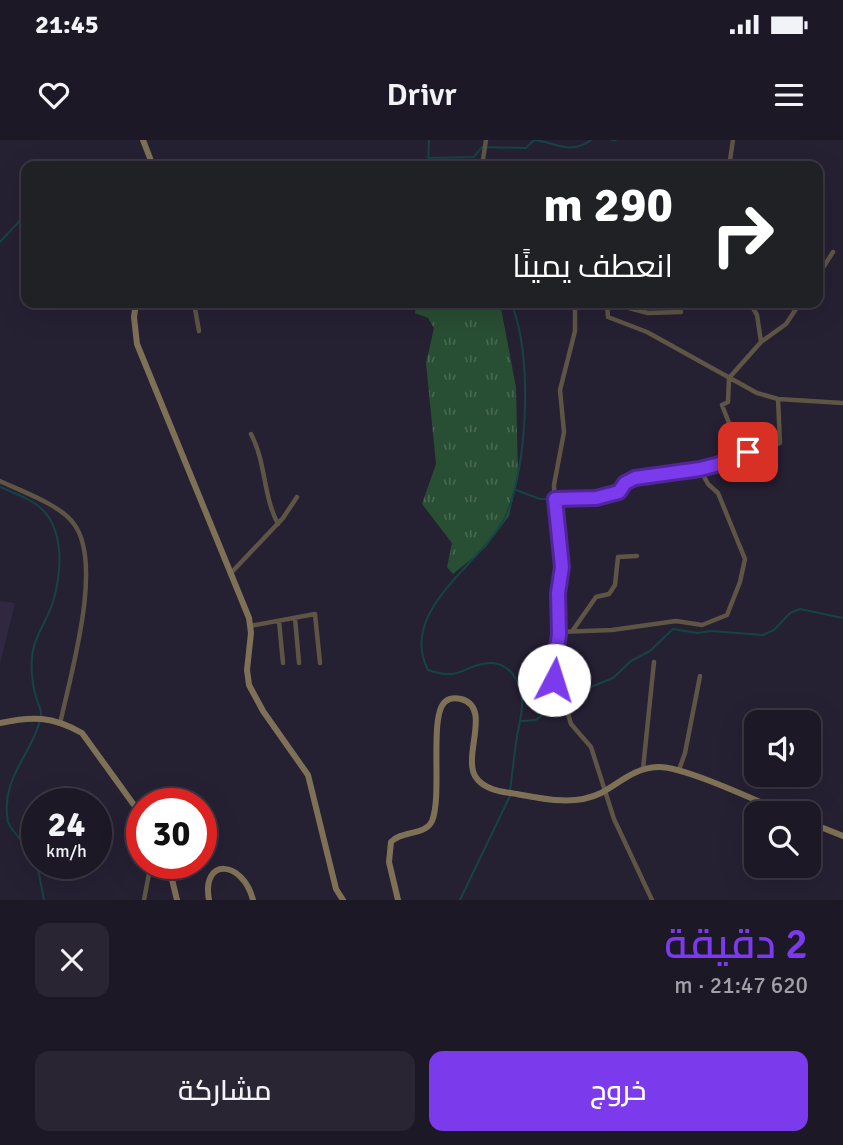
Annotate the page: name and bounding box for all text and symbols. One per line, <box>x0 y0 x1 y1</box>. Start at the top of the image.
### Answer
text: 21:45 <box>35 9 99 41</box>
text: Drivr <box>386 75 457 114</box>
icon: heart <box>35 76 73 114</box>
icon: menu <box>770 76 808 114</box>
text: 290 m <box>543 175 673 235</box>
icon: right <box>697 189 788 280</box>
text: انعطف يمينًا <box>512 247 673 286</box>
pin <box>718 422 778 482</box>
icon: arrive <box>729 433 767 471</box>
position arrow <box>517 643 591 717</box>
map controls <box>744 710 821 878</box>
button: sound <box>744 710 821 787</box>
speed limit sign: 30 <box>126 788 217 879</box>
button: search <box>744 801 821 878</box>
text: 24 <box>48 803 85 846</box>
text: km/h <box>46 840 87 862</box>
text: 2 دقيقة <box>664 919 808 970</box>
button: close <box>35 923 109 997</box>
text: 620 m · 21:47 <box>674 971 808 1000</box>
button: مشاركة <box>35 1051 415 1131</box>
button: خروج <box>429 1051 808 1131</box>

